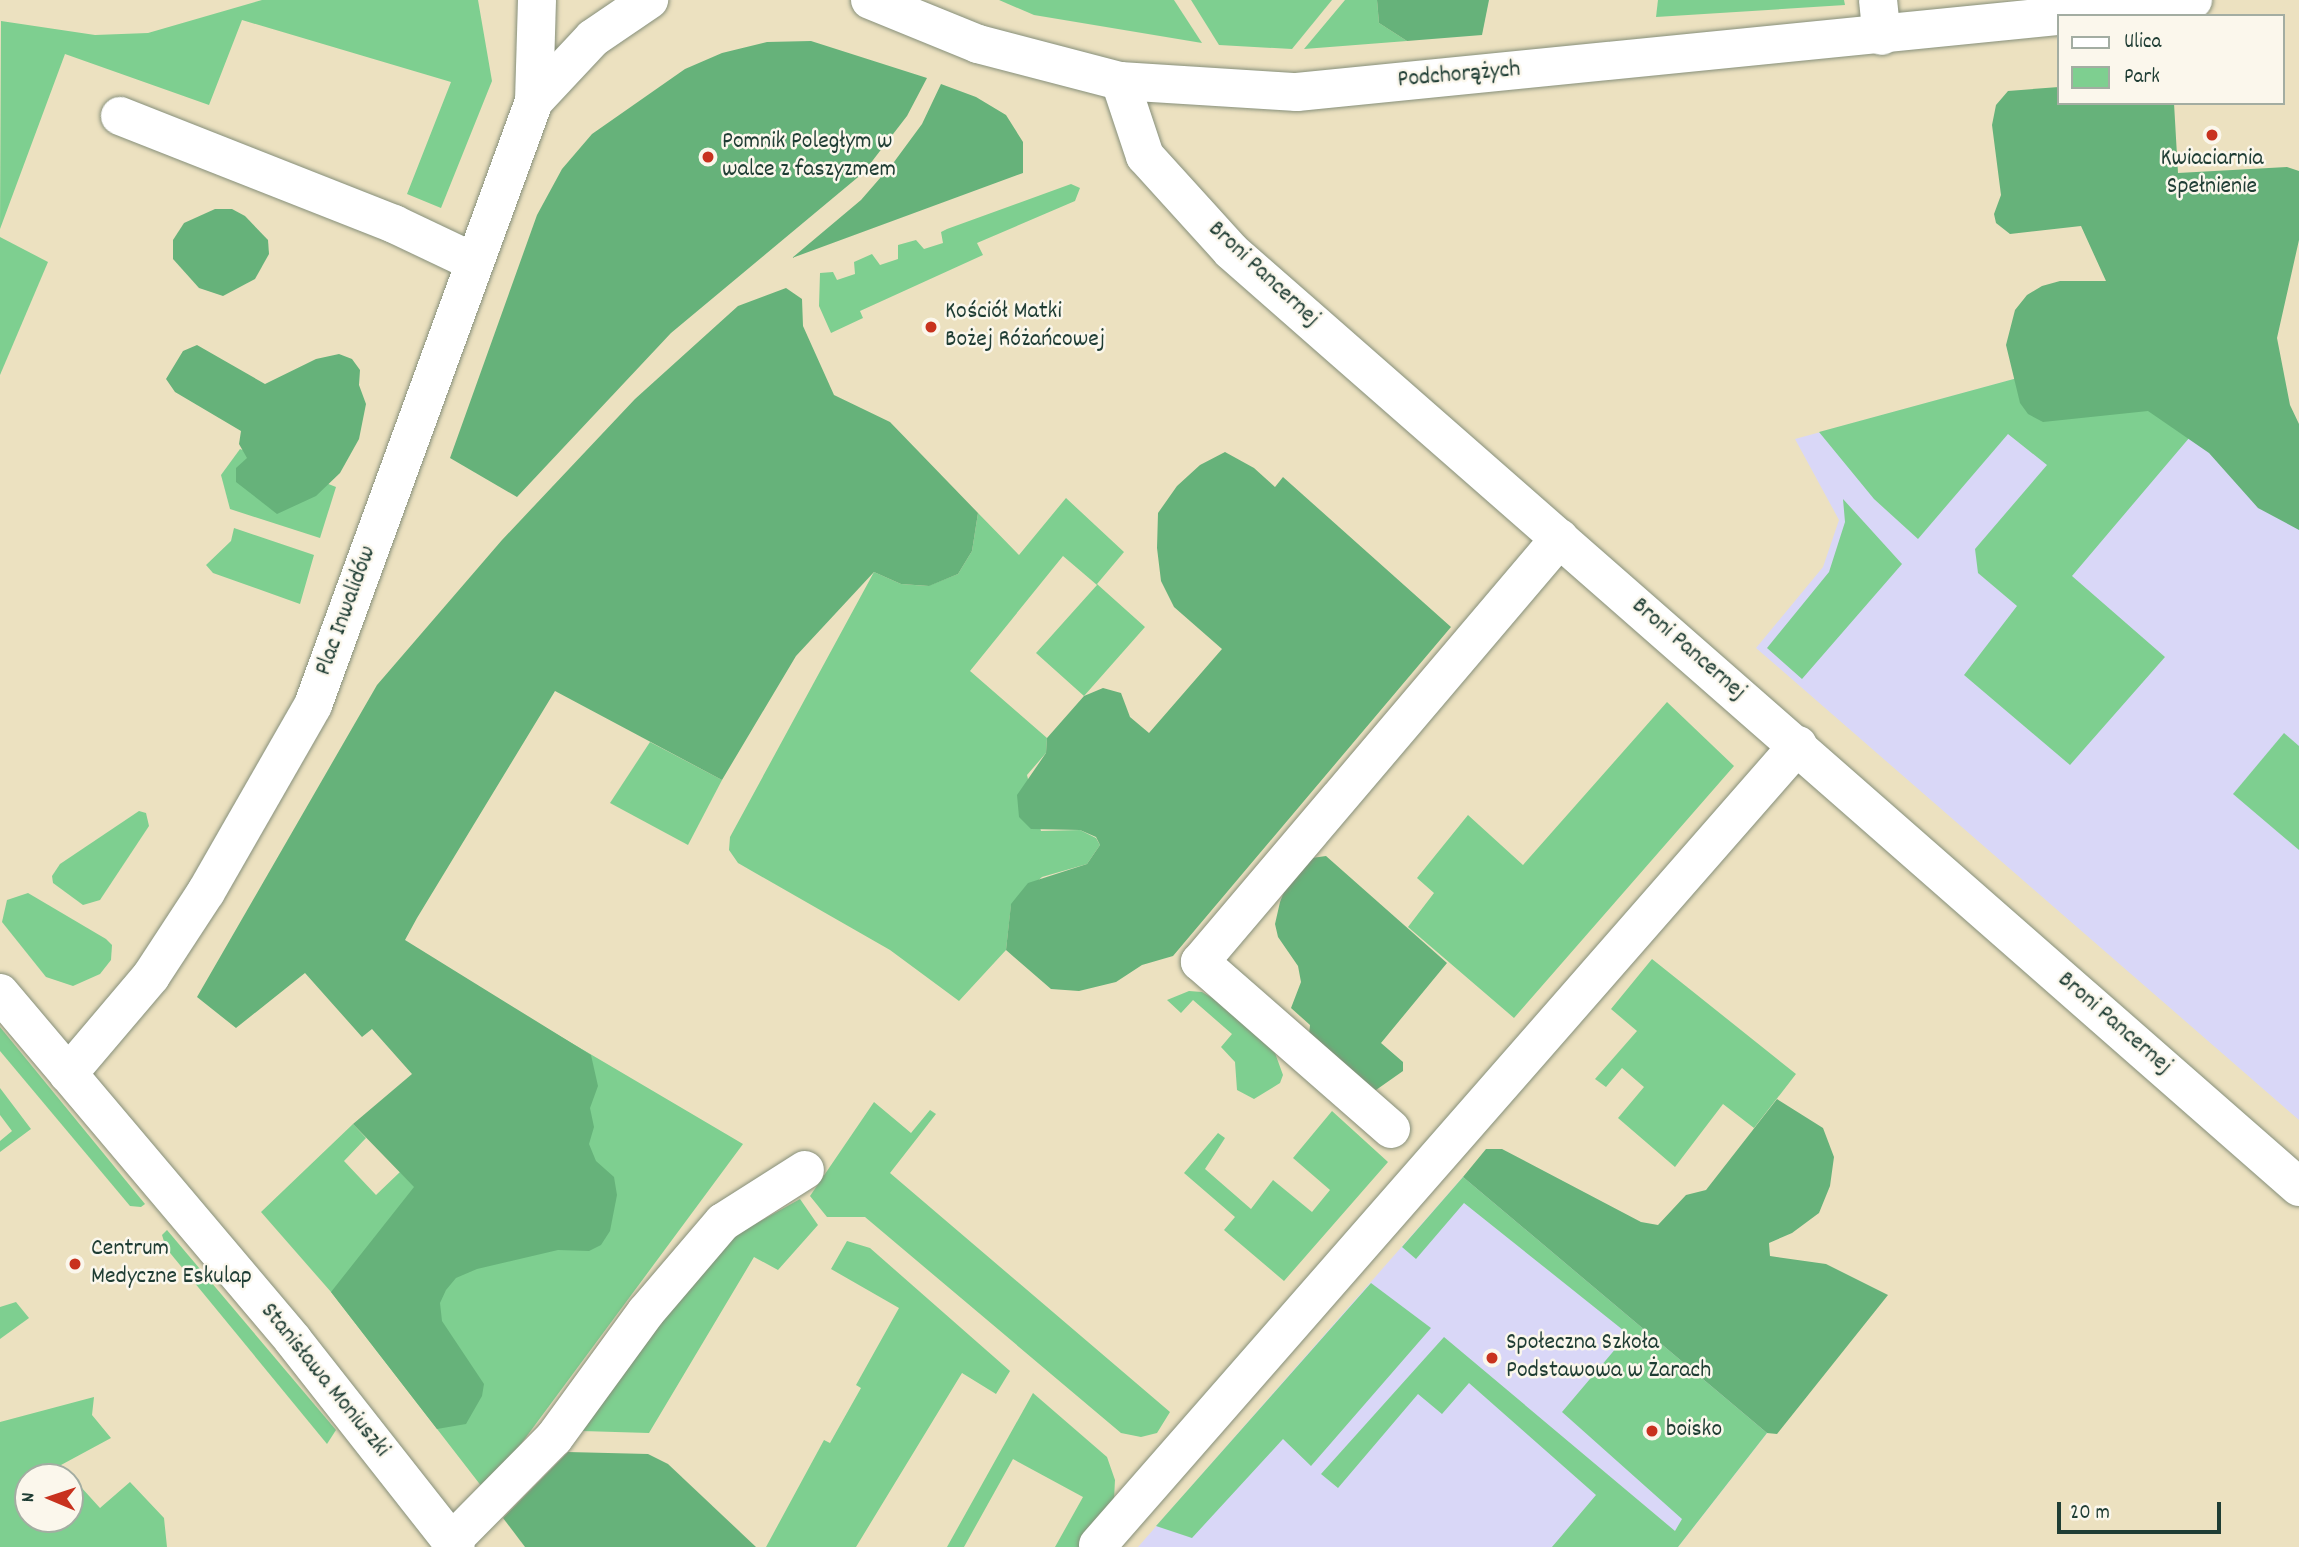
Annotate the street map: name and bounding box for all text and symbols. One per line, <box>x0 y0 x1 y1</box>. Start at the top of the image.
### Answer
legend <box>2058 14 2285 105</box>
text: Ulica <box>2124 28 2161 58</box>
street label: Podchorążych <box>1396 56 1522 96</box>
text: Park <box>2124 63 2160 93</box>
marker: Kwiaciarnia Spełnienie <box>2204 127 2220 143</box>
place label: Pomnik Poległym w walce z faszyzmem <box>722 129 896 185</box>
place label: Kwiaciarnia Spełnienie <box>2160 146 2264 202</box>
marker: Pomnik Poległym w walce z faszyzmem <box>700 149 716 165</box>
street label: Broni Pancernej <box>1201 216 1325 334</box>
place label: Kościół Matki Bożej Różańcowej <box>945 299 1105 355</box>
marker: Kościół Matki Bożej Różańcowej <box>923 319 939 335</box>
street label: Plac Inwalidów <box>310 542 384 680</box>
street label: Broni Pancernej <box>1625 592 1751 708</box>
street label: Broni Pancernej <box>2051 966 2177 1082</box>
place label: Centrum Medyczne Eskulap <box>91 1236 252 1292</box>
marker: Centrum Medyczne Eskulap <box>65 1254 85 1274</box>
street label: Stanisława Moniuszki <box>253 1298 395 1464</box>
place label: Społeczna Szkoła Podstawowa w Żarach <box>1506 1330 1711 1386</box>
marker: Społeczna Szkoła Podstawowa w Żarach <box>1484 1350 1500 1366</box>
place label: boisko <box>1666 1417 1722 1445</box>
marker: boisko <box>1644 1423 1660 1439</box>
north arrow <box>14 1463 84 1533</box>
scale bar <box>2061 1488 2226 1532</box>
text: N <box>16 1492 43 1502</box>
text: 20 m <box>2070 1499 2110 1529</box>

